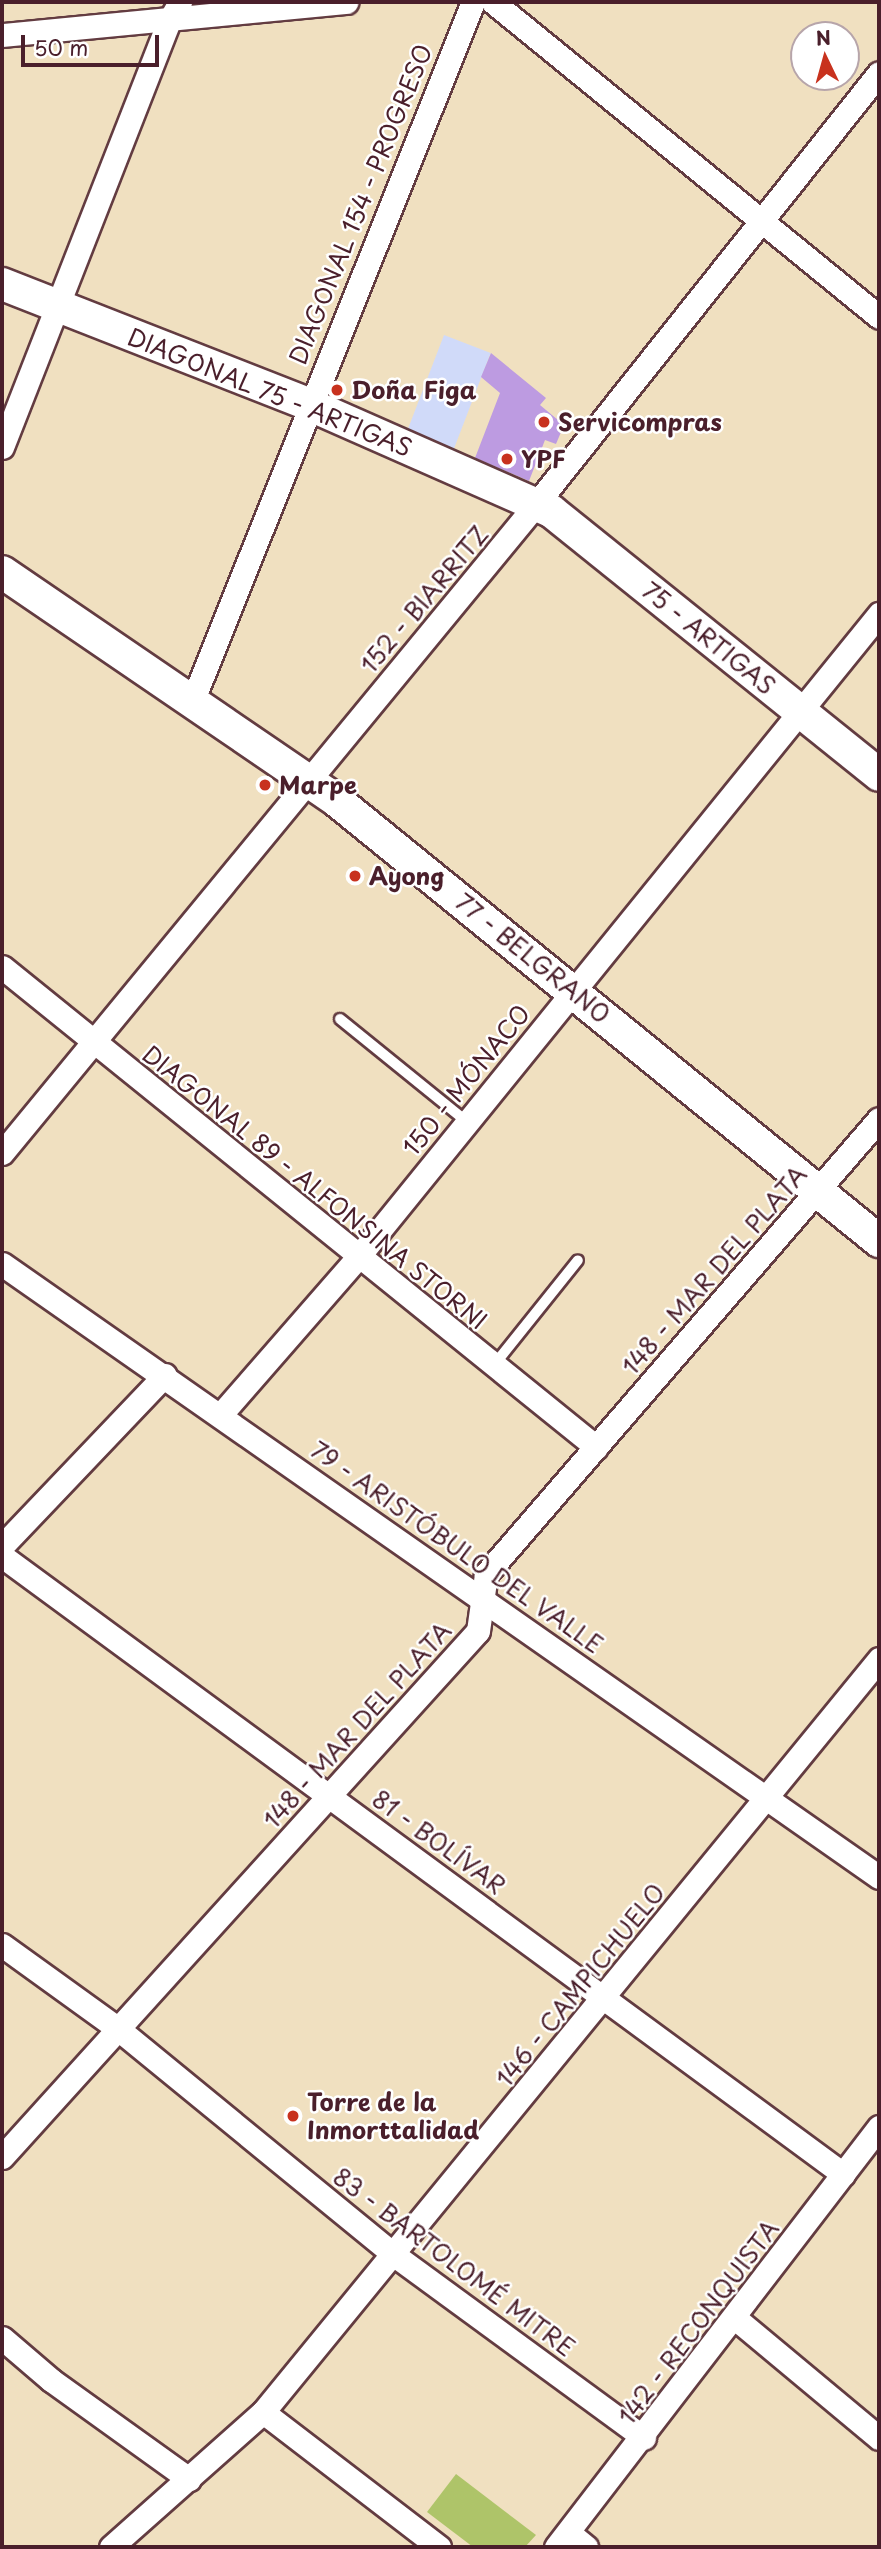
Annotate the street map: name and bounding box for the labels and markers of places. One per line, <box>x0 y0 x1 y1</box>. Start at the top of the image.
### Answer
place label: Doña Figa <box>351 376 477 404</box>
marker: Doña Figa <box>329 382 345 398</box>
place label: Servicompras <box>558 408 722 436</box>
marker: Servicompras <box>536 414 552 430</box>
place label: YPF <box>521 445 566 473</box>
marker: YPF <box>499 451 515 467</box>
place label: Marpe <box>279 771 357 799</box>
marker: Marpe <box>257 777 273 793</box>
place label: Ayong <box>369 862 445 890</box>
marker: Ayong <box>347 868 363 884</box>
place label: Torre de la Inmorttalidad <box>307 2088 479 2144</box>
marker: Torre de la Inmorttalidad <box>285 2108 301 2124</box>

